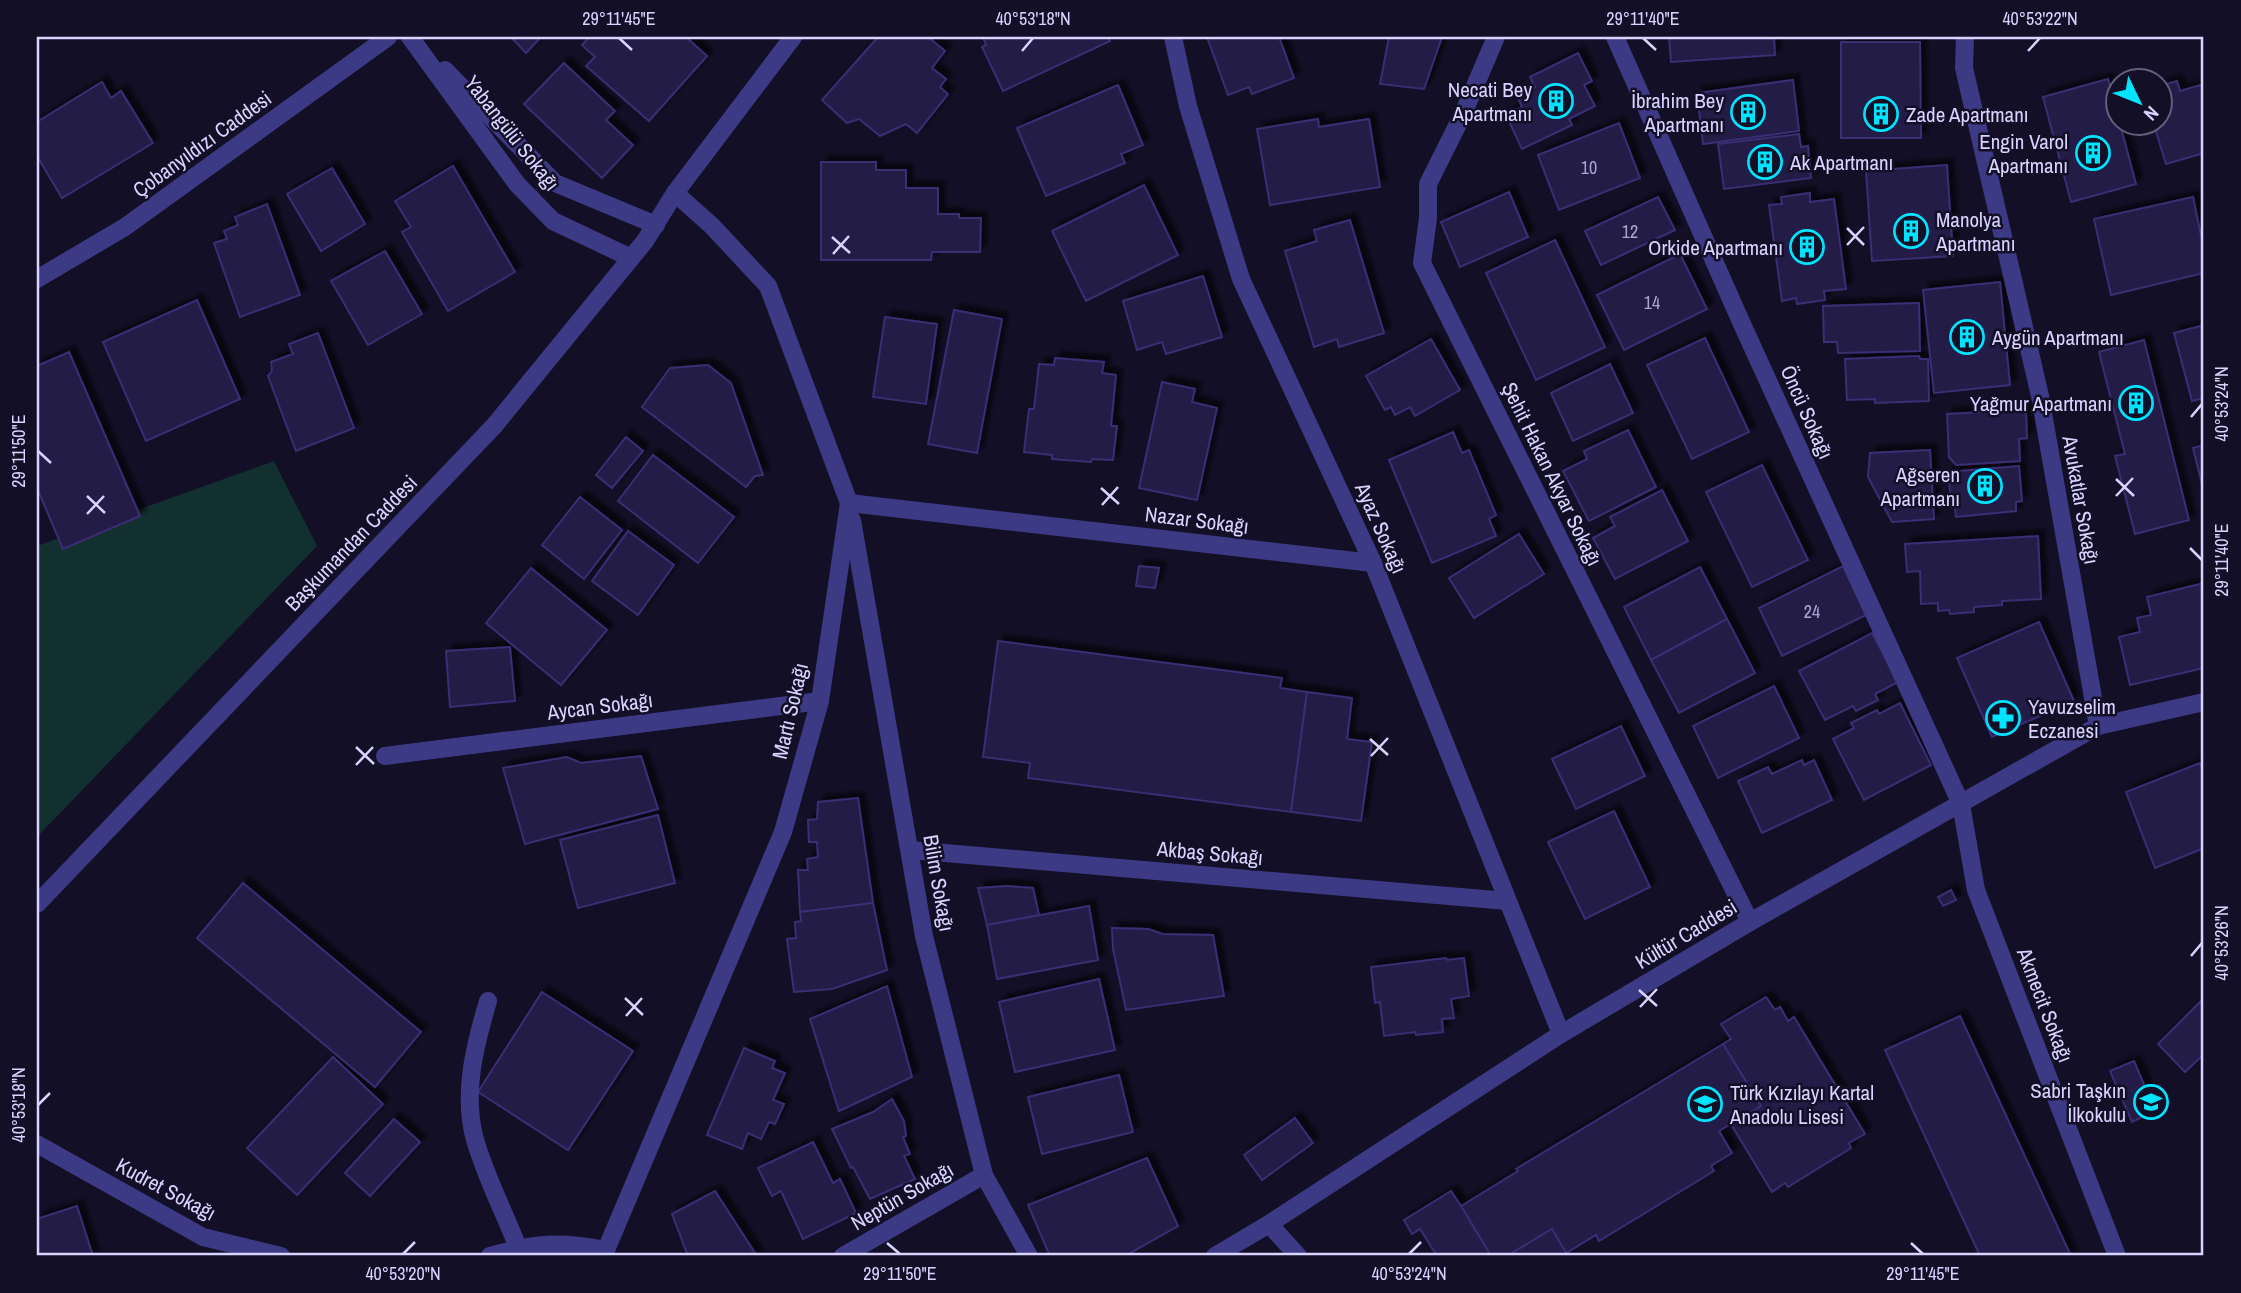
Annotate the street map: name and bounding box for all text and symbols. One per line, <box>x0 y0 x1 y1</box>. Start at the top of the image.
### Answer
text: 29°11'45"E <box>582 6 656 31</box>
text: 40°53'18"N <box>995 6 1071 31</box>
text: 29°11'40"E <box>1606 6 1680 31</box>
text: 40°53'22"N <box>2002 6 2078 31</box>
north arrow <box>2104 66 2174 136</box>
street label: Yabangülü Sokağı <box>458 69 566 197</box>
place label: Necati Bey Apartmanı <box>1448 75 1532 128</box>
building icon: Necati Bey Apartmanı <box>1537 82 1575 120</box>
street label: Çobanyıldızı Caddesi <box>127 84 277 204</box>
place label: İbrahim Bey Apartmanı <box>1631 86 1724 139</box>
building icon: İbrahim Bey Apartmanı <box>1729 93 1767 131</box>
building icon: Zade Apartmanı <box>1862 95 1900 133</box>
place label: Zade Apartmanı <box>1906 100 2029 129</box>
text: N <box>2138 101 2165 127</box>
place label: Engin Varol Apartmanı <box>1979 127 2068 180</box>
building icon: Engin Varol Apartmanı <box>2074 134 2112 172</box>
building icon: Ak Apartmanı <box>1746 143 1784 181</box>
place label: Ak Apartmanı <box>1789 148 1893 177</box>
house number: 10 <box>1581 155 1597 180</box>
place label: Manolya Apartmanı <box>1935 205 2015 258</box>
building icon: Manolya Apartmanı <box>1892 212 1930 250</box>
house number: 12 <box>1622 219 1638 244</box>
building icon: Orkide Apartmanı <box>1788 228 1826 266</box>
place label: Orkide Apartmanı <box>1648 233 1783 262</box>
house number: 14 <box>1644 290 1660 315</box>
building icon: Aygün Apartmanı <box>1948 318 1986 356</box>
place label: Aygün Apartmanı <box>1991 323 2124 352</box>
street label: Öncü Sokağı <box>1774 361 1840 463</box>
text: 40°53'24"N <box>2209 366 2234 442</box>
street label: Şehit Hakan Akyar Sokağı <box>1495 377 1609 571</box>
building icon: Yağmur Apartmanı <box>2117 384 2155 422</box>
place label: Yağmur Apartmanı <box>1970 389 2112 418</box>
text: 29°11'50"E <box>6 414 31 488</box>
street label: Avukatlar Sokağı <box>2055 433 2107 566</box>
place label: Ağseren Apartmanı <box>1880 460 1960 513</box>
building icon: Ağseren Apartmanı <box>1966 467 2004 505</box>
street label: Başkumandan Caddesi <box>278 469 424 617</box>
street label: Ayaz Sokağı <box>1348 477 1414 578</box>
street label: Nazar Sokağı <box>1143 499 1251 541</box>
text: 29°11'40"E <box>2209 523 2234 597</box>
house number: 24 <box>1804 599 1820 624</box>
street label: Martı Sokağı <box>765 660 815 762</box>
street label: Aycan Sokağı <box>545 685 654 727</box>
place label: Yavuzselim Eczanesi <box>2028 692 2116 745</box>
pharmacy icon: Yavuzselim Eczanesi <box>1984 699 2022 737</box>
street label: Bilim Sokağı <box>916 832 962 934</box>
street label: Akbaş Sokağı <box>1155 834 1264 872</box>
street label: Kültür Caddesi <box>1630 892 1742 976</box>
text: 40°53'26"N <box>2209 905 2234 981</box>
street label: Akmecit Sokağı <box>2009 943 2080 1066</box>
text: 40°53'18"N <box>6 1067 31 1143</box>
place label: Sabri Taşkın İlkokulu <box>2030 1076 2126 1129</box>
place label: Türk Kızılayı Kartal Anadolu Lisesi <box>1729 1078 1874 1131</box>
school or university icon: Sabri Taşkın İlkokulu <box>2132 1083 2170 1121</box>
school or university icon: Türk Kızılayı Kartal Anadolu Lisesi <box>1686 1085 1724 1123</box>
street label: Kudret Sokağı <box>111 1151 221 1227</box>
street label: Neptün Sokağı <box>845 1155 959 1237</box>
text: 40°53'20"N <box>365 1261 441 1286</box>
text: 29°11'50"E <box>863 1261 937 1286</box>
text: 40°53'24"N <box>1371 1261 1447 1286</box>
text: 29°11'45"E <box>1886 1261 1960 1286</box>

